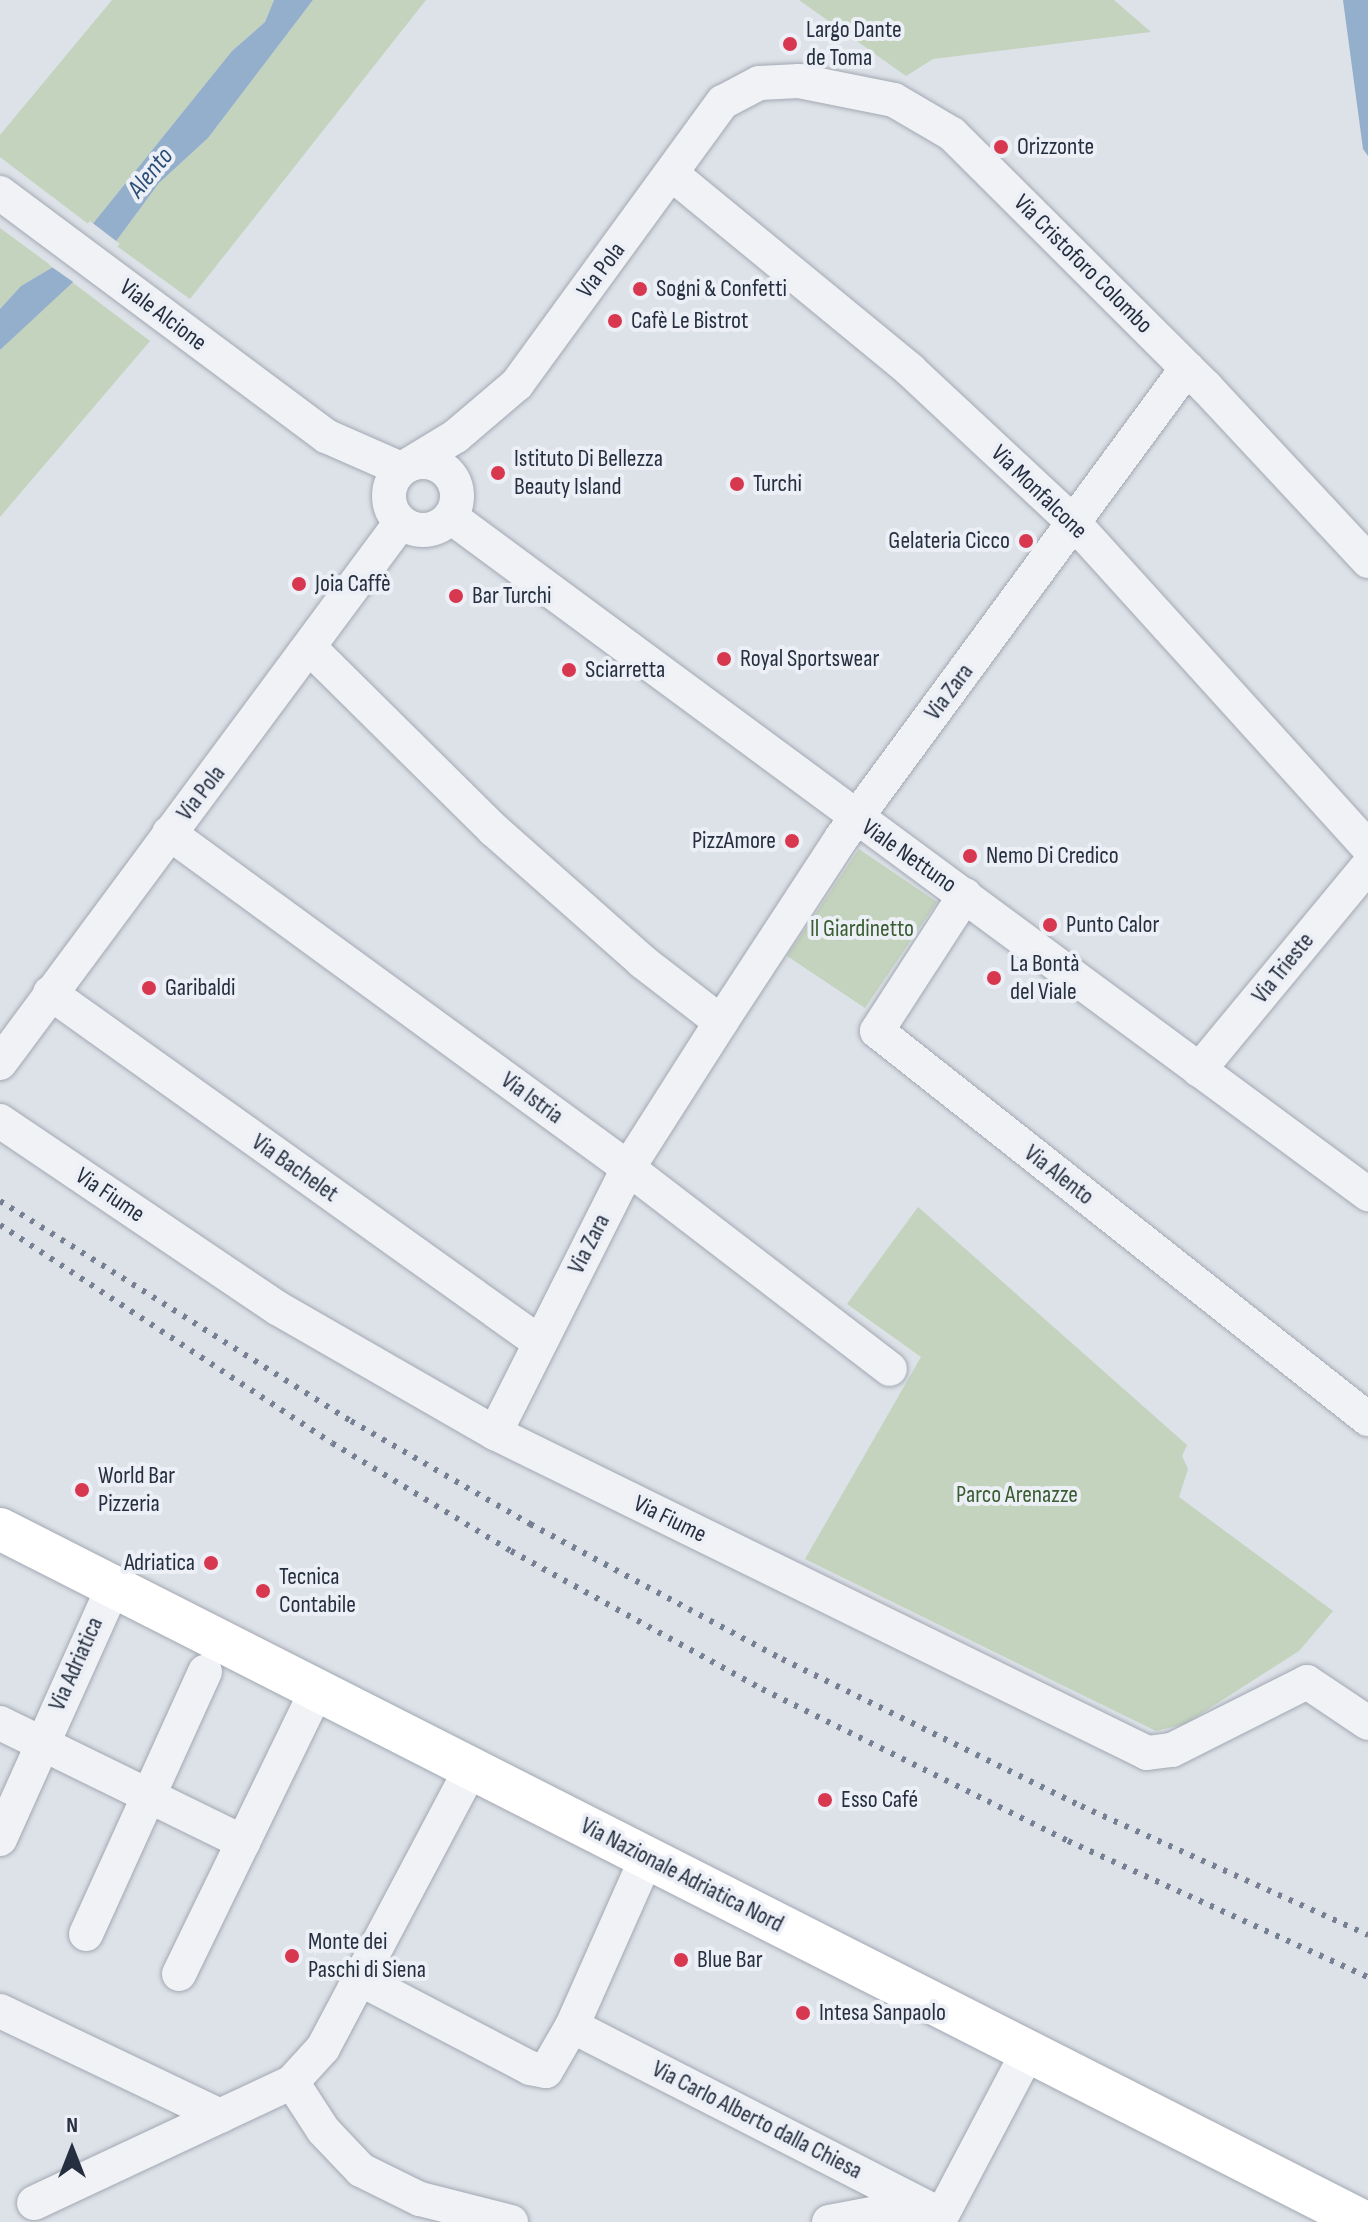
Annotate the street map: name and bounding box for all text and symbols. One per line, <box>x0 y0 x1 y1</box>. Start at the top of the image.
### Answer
place label: Largo Dante de Toma <box>806 16 902 72</box>
marker: Largo Dante de Toma <box>781 35 799 53</box>
place label: Orizzonte <box>1017 133 1094 161</box>
marker: Orizzonte <box>992 138 1010 156</box>
water label: Alento <box>121 142 181 204</box>
street label: Via Cristoforo Colombo <box>1008 189 1158 339</box>
street label: Via Pola <box>571 237 631 303</box>
street label: Viale Alcione <box>114 273 212 357</box>
place label: Sogni & Confetti <box>656 275 787 303</box>
marker: Sogni & Confetti <box>631 280 649 298</box>
place label: Cafè Le Bistrot <box>631 307 748 335</box>
marker: Cafè Le Bistrot <box>606 312 624 330</box>
street label: Via Monfalcone <box>985 439 1093 545</box>
place label: Istituto Di Bellezza Beauty Island <box>514 445 663 501</box>
marker: Istituto Di Bellezza Beauty Island <box>489 464 507 482</box>
place label: Turchi <box>753 470 802 498</box>
marker: Turchi <box>728 475 746 493</box>
place label: Gelateria Cicco <box>888 527 1010 555</box>
marker: Gelateria Cicco <box>1017 532 1035 550</box>
place label: Joia Caffè <box>315 570 391 598</box>
marker: Joia Caffè <box>290 575 308 593</box>
place label: Bar Turchi <box>472 582 552 610</box>
marker: Bar Turchi <box>447 587 465 605</box>
place label: Royal Sportswear <box>740 645 879 673</box>
marker: Royal Sportswear <box>715 650 733 668</box>
place label: Sciarretta <box>585 656 665 684</box>
street label: Via Zara <box>919 658 979 726</box>
marker: Sciarretta <box>560 661 578 679</box>
street label: Via Pola <box>171 760 231 826</box>
street label: Viale Nettuno <box>856 813 962 899</box>
place label: PizzAmore <box>692 827 776 855</box>
marker: PizzAmore <box>783 832 801 850</box>
place label: Nemo Di Credico <box>986 842 1119 870</box>
marker: Nemo Di Credico <box>961 847 979 865</box>
place label: Punto Calor <box>1066 911 1159 939</box>
park label: Il Giardinetto <box>810 915 914 943</box>
marker: Punto Calor <box>1041 916 1059 934</box>
street label: Via Trieste <box>1246 927 1320 1009</box>
place label: La Bontà del Viale <box>1010 950 1079 1006</box>
marker: La Bontà del Viale <box>985 969 1003 987</box>
place label: Garibaldi <box>165 974 236 1002</box>
marker: Garibaldi <box>140 979 158 997</box>
street label: Via Istria <box>495 1066 569 1130</box>
street label: Via Bachelet <box>246 1128 344 1208</box>
street label: Via Alento <box>1018 1139 1100 1211</box>
street label: Via Fiume <box>70 1161 150 1229</box>
street label: Via Zara <box>562 1209 616 1279</box>
place label: World Bar Pizzeria <box>98 1462 175 1518</box>
marker: World Bar Pizzeria <box>73 1481 91 1499</box>
park label: Parco Arenazze <box>956 1481 1078 1509</box>
street label: Via Fiume <box>629 1489 711 1549</box>
place label: Adriatica <box>124 1549 195 1577</box>
marker: Adriatica <box>202 1554 220 1572</box>
place label: Tecnica Contabile <box>279 1563 356 1619</box>
marker: Tecnica Contabile <box>254 1582 272 1600</box>
street label: Via Adriatica <box>43 1613 109 1715</box>
place label: Esso Café <box>841 1786 918 1814</box>
marker: Esso Café <box>816 1791 834 1809</box>
street label: Via Nazionale Adriatica Nord <box>576 1811 788 1939</box>
place label: Monte dei Paschi di Siena <box>308 1928 426 1984</box>
place label: Blue Bar <box>697 1946 763 1974</box>
marker: Monte dei Paschi di Siena <box>283 1947 301 1965</box>
marker: Blue Bar <box>672 1951 690 1969</box>
place label: Intesa Sanpaolo <box>819 1999 946 2027</box>
marker: Intesa Sanpaolo <box>794 2004 812 2022</box>
street label: Via Carlo Alberto dalla Chiesa <box>647 2055 867 2185</box>
north arrow <box>32 2110 112 2190</box>
text: N <box>66 2112 78 2139</box>

